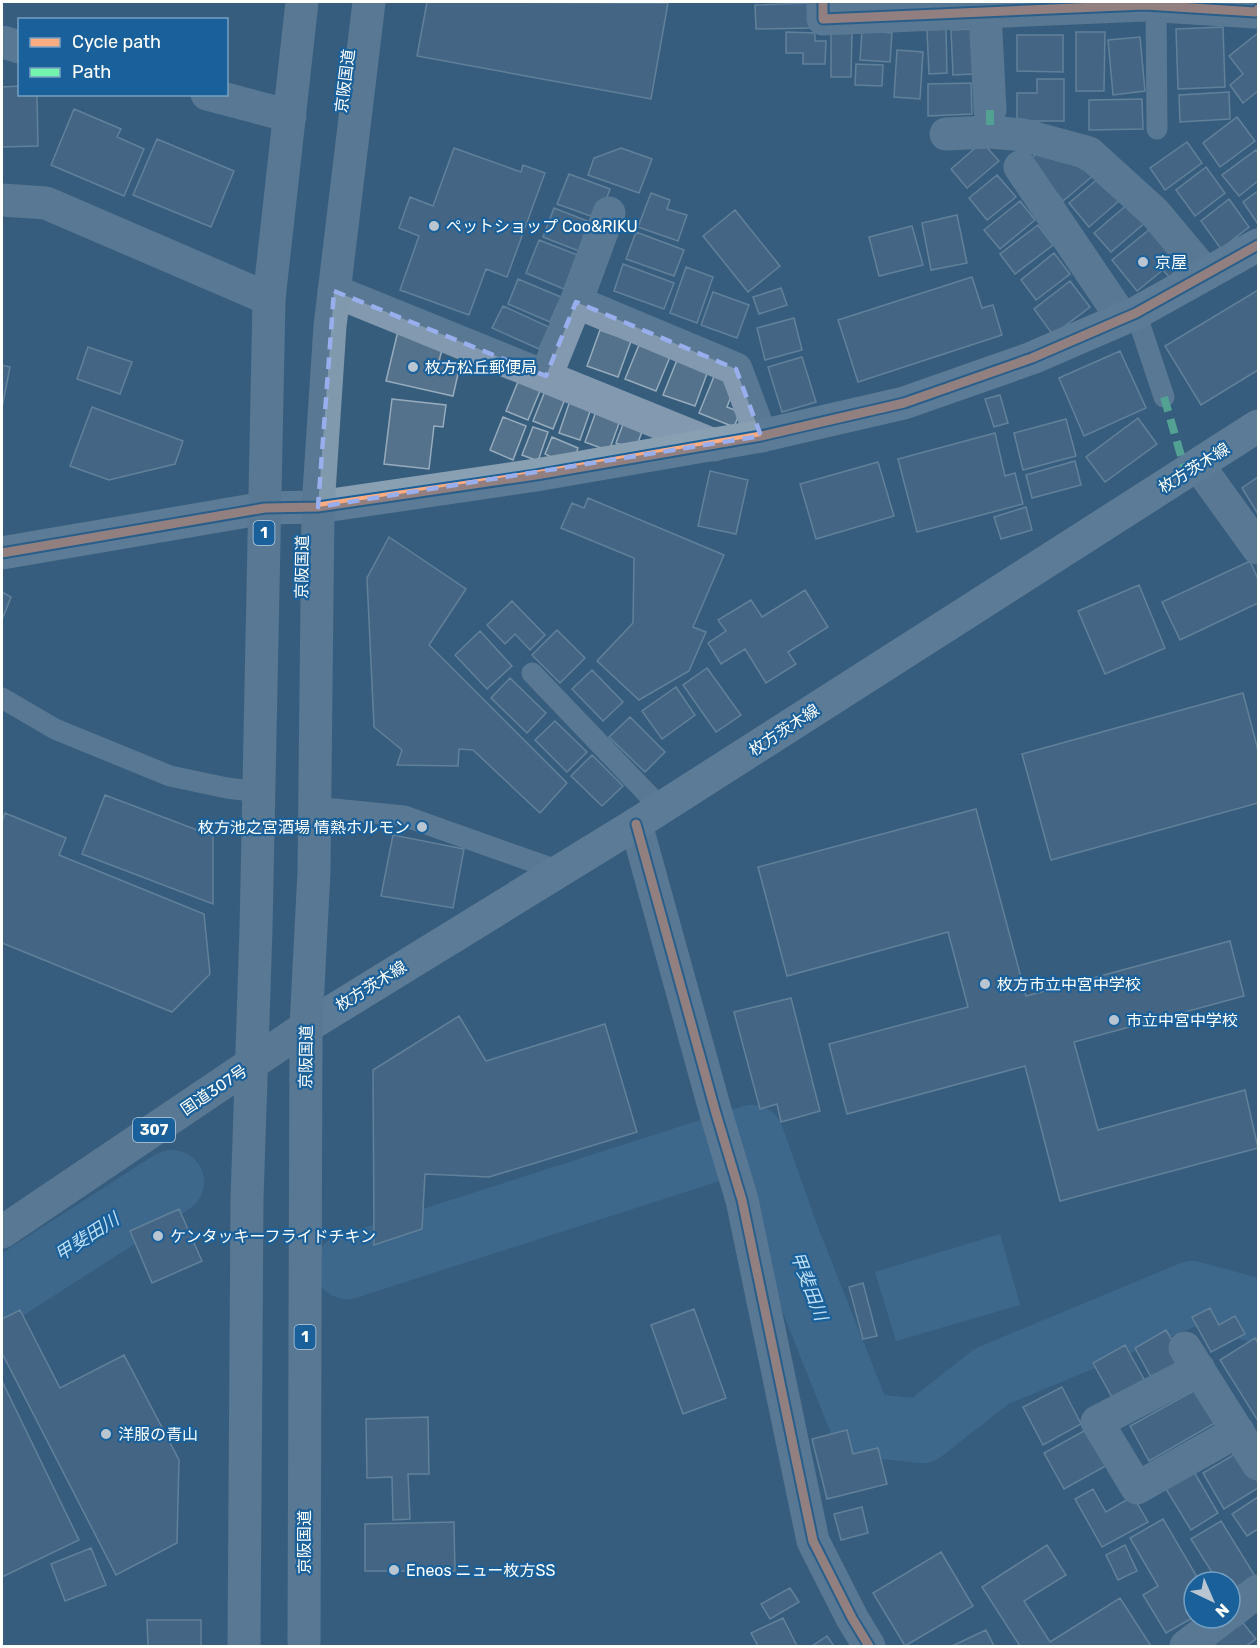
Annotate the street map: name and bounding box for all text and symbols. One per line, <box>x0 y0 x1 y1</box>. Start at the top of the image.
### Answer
legend <box>18 18 228 96</box>
text: Cycle path <box>72 31 161 53</box>
street label: 京阪国道 <box>332 48 358 114</box>
text: Path <box>72 61 111 83</box>
place label: ペットショップ Coo&RIKU <box>446 217 638 236</box>
marker: ペットショップ Coo&RIKU <box>427 219 441 233</box>
place label: 京屋 <box>1155 253 1187 272</box>
marker: 京屋 <box>1136 255 1150 269</box>
place label: 枚方松丘郵便局 <box>425 358 537 377</box>
marker: 枚方松丘郵便局 <box>406 360 420 374</box>
street label: 枚方茨木線 <box>1155 439 1233 497</box>
road number: 1 <box>254 521 274 545</box>
street label: 京阪国道 <box>292 535 312 599</box>
street label: 枚方茨木線 <box>745 700 823 760</box>
place label: 枚方池之宮酒場 情熱ホルモン <box>198 818 410 837</box>
marker: 枚方池之宮酒場 情熱ホルモン <box>415 820 429 834</box>
street label: 枚方茨木線 <box>332 957 410 1015</box>
place label: 枚方市立中宮中学校 <box>997 975 1141 994</box>
marker: 枚方市立中宮中学校 <box>978 977 992 991</box>
place label: 市立中宮中学校 <box>1126 1011 1238 1030</box>
marker: 市立中宮中学校 <box>1107 1013 1121 1027</box>
street label: 京阪国道 <box>296 1025 316 1089</box>
street label: 国道307号 <box>177 1061 251 1119</box>
road number: 307 <box>133 1118 175 1142</box>
water label: 甲斐田川 <box>51 1207 125 1266</box>
place label: ケンタッキーフライドチキン <box>170 1227 376 1246</box>
marker: ケンタッキーフライドチキン <box>151 1229 165 1243</box>
water label: 甲斐田川 <box>786 1248 833 1325</box>
road number: 1 <box>294 1325 316 1349</box>
place label: 洋服の青山 <box>118 1425 198 1444</box>
marker: 洋服の青山 <box>99 1427 113 1441</box>
street label: 京阪国道 <box>295 1510 314 1574</box>
place label: Eneos ニュー枚方SS <box>406 1561 556 1580</box>
marker: Eneos ニュー枚方SS <box>387 1563 401 1577</box>
north arrow <box>1182 1570 1242 1630</box>
text: N <box>1211 1600 1233 1621</box>

